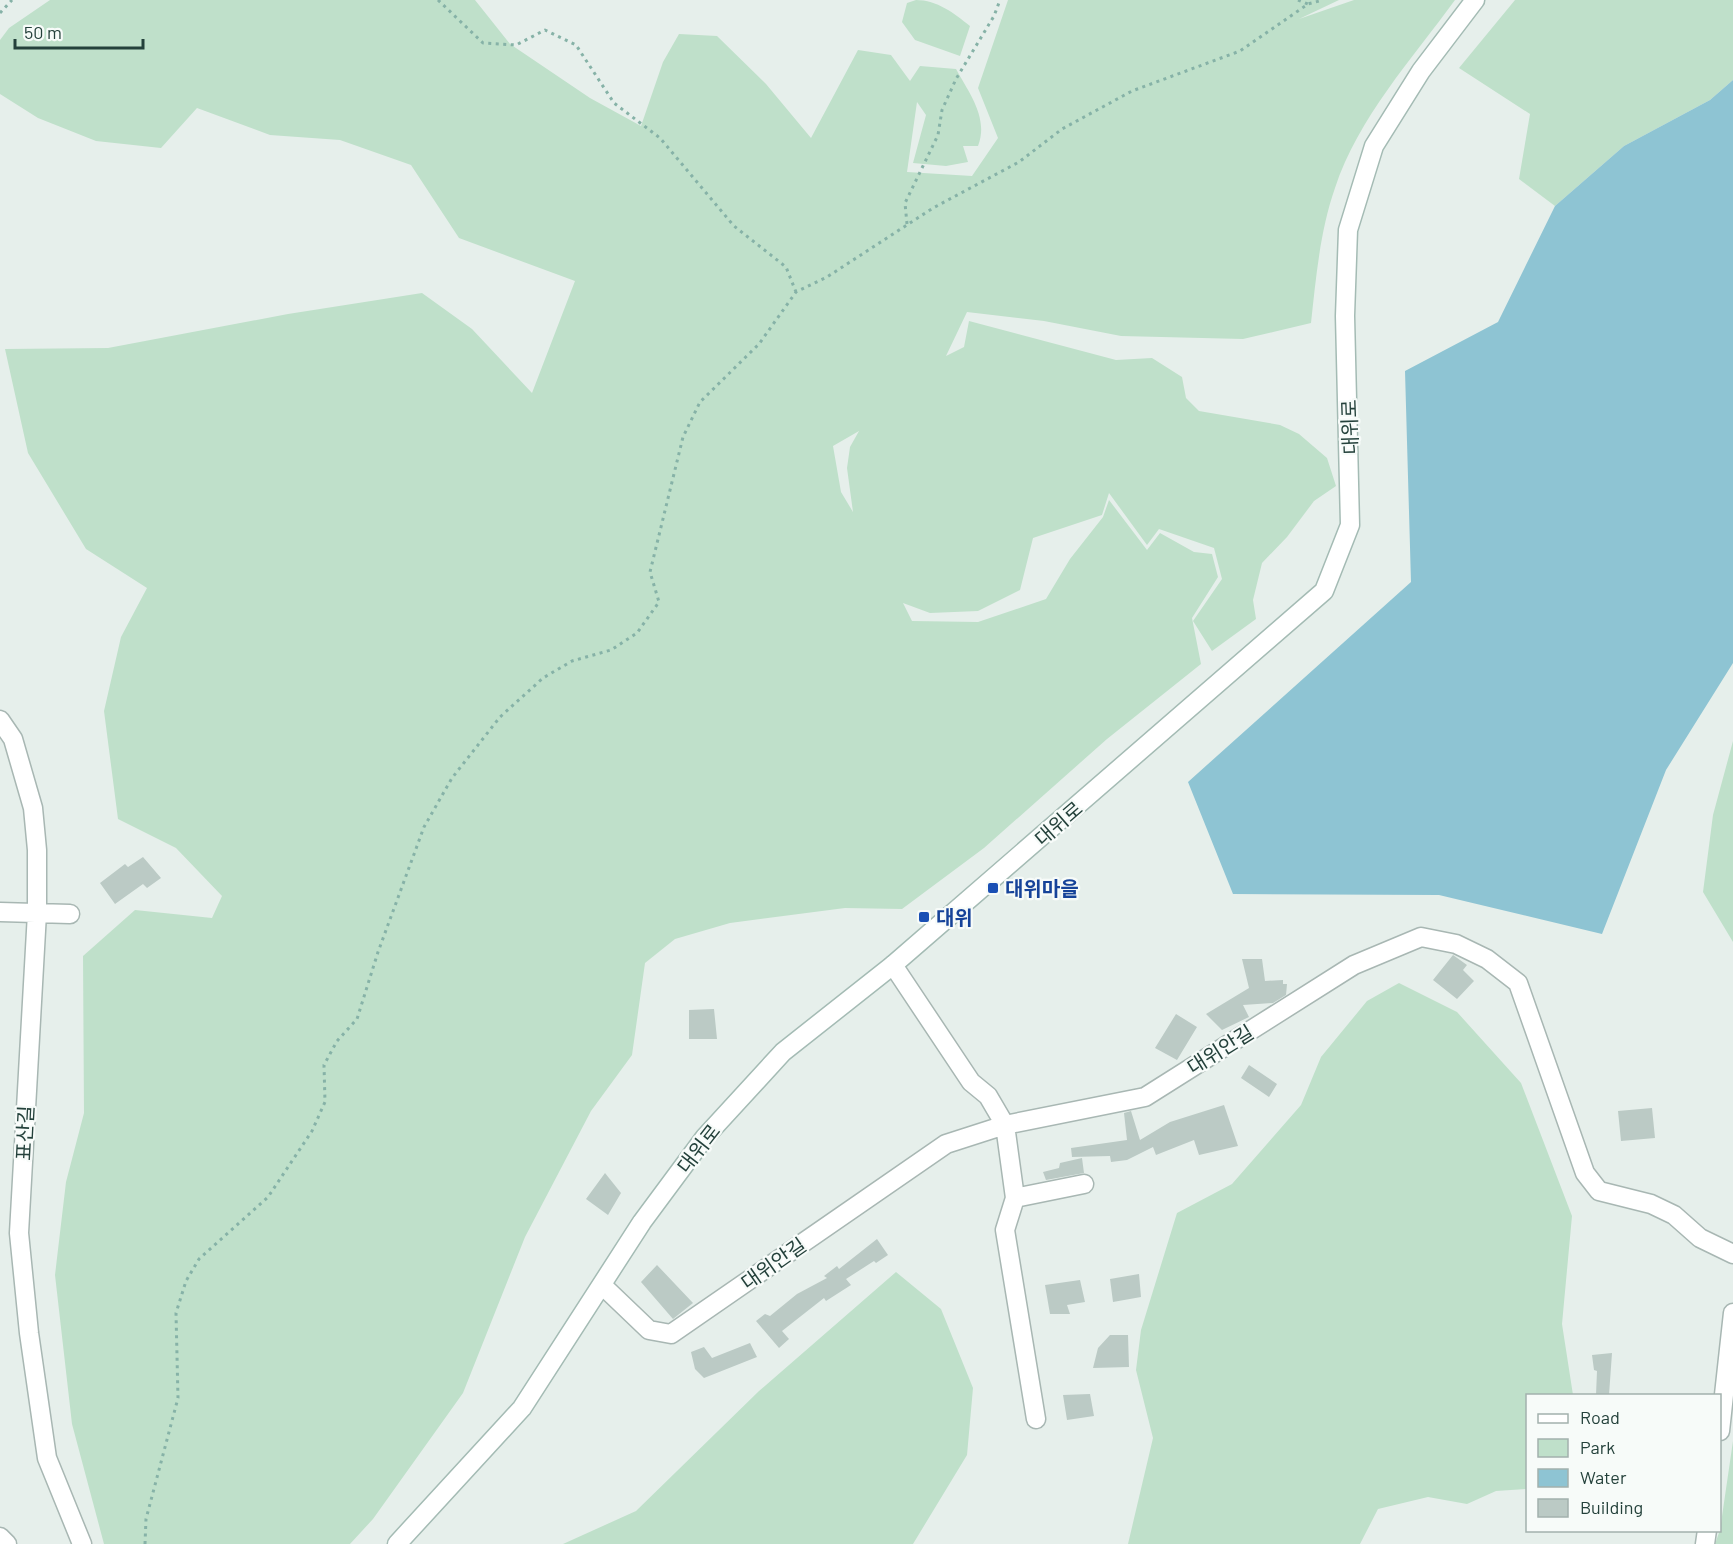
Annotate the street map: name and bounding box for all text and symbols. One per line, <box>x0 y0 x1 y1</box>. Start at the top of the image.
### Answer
scale bar <box>15 12 142 50</box>
text: 50 m <box>24 21 62 43</box>
street label: 대위로 <box>1336 399 1362 455</box>
street label: 대위로 <box>1029 796 1087 850</box>
place label: 대위마을 <box>1005 876 1079 900</box>
marker: 대위마을 <box>986 881 1000 895</box>
place label: 대위 <box>936 905 973 929</box>
marker: 대위 <box>917 910 931 924</box>
street label: 대위안길 <box>1182 1019 1258 1079</box>
street label: 표산길 <box>11 1105 37 1161</box>
street label: 대위로 <box>672 1119 724 1177</box>
street label: 대위안길 <box>736 1232 810 1294</box>
legend <box>1526 1394 1721 1532</box>
text: Road <box>1580 1406 1620 1428</box>
text: Park <box>1580 1436 1615 1458</box>
text: Water <box>1580 1466 1627 1488</box>
text: Building <box>1580 1496 1643 1518</box>

